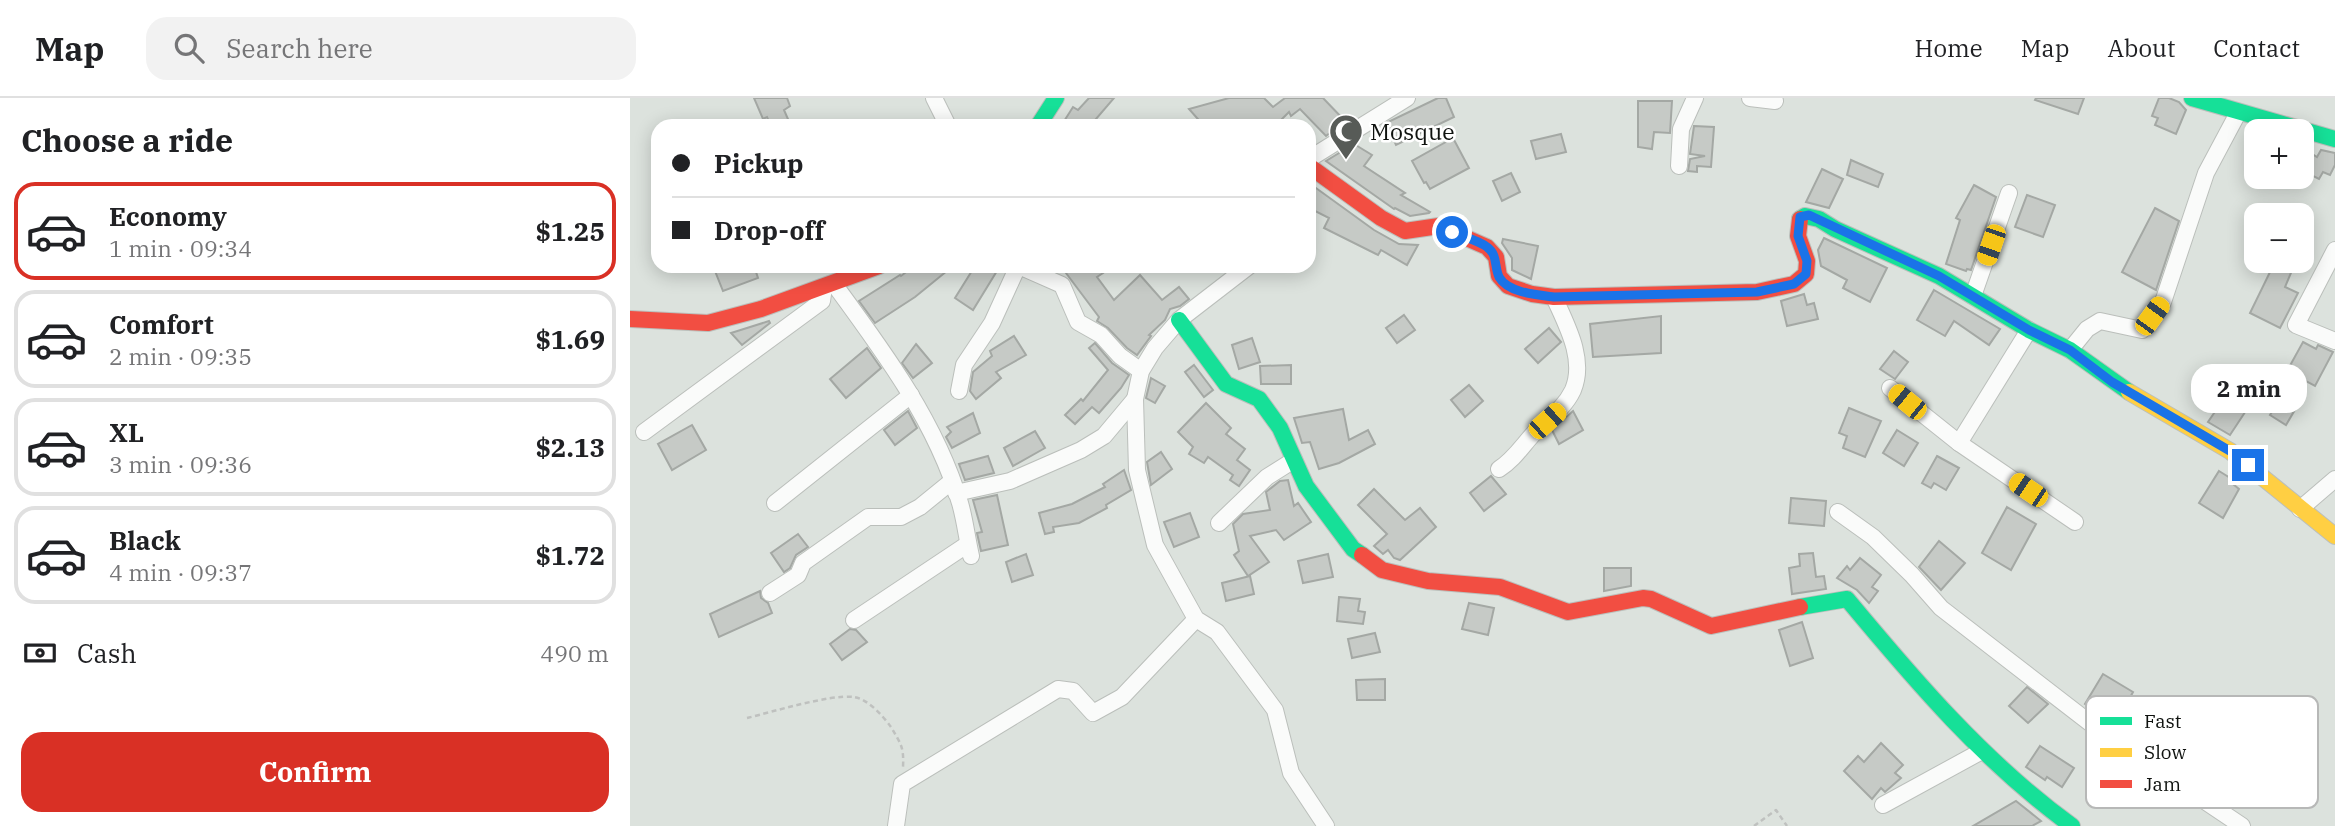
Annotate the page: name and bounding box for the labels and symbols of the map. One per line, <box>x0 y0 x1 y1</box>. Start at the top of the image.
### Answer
mosque icon: Mosque <box>1327 112 1365 161</box>
place label: Mosque <box>1370 116 1455 146</box>
route start <box>1436 216 1468 248</box>
car <box>1975 222 2008 268</box>
car <box>2132 293 2173 339</box>
callout: 2 min <box>2190 364 2306 412</box>
car <box>1885 381 1930 423</box>
car <box>1525 399 1570 443</box>
route end <box>2232 449 2264 481</box>
car <box>2005 470 2052 510</box>
legend <box>2086 696 2318 808</box>
text: Fast <box>2144 709 2182 733</box>
text: Slow <box>2144 740 2186 764</box>
text: Jam <box>2144 772 2181 796</box>

